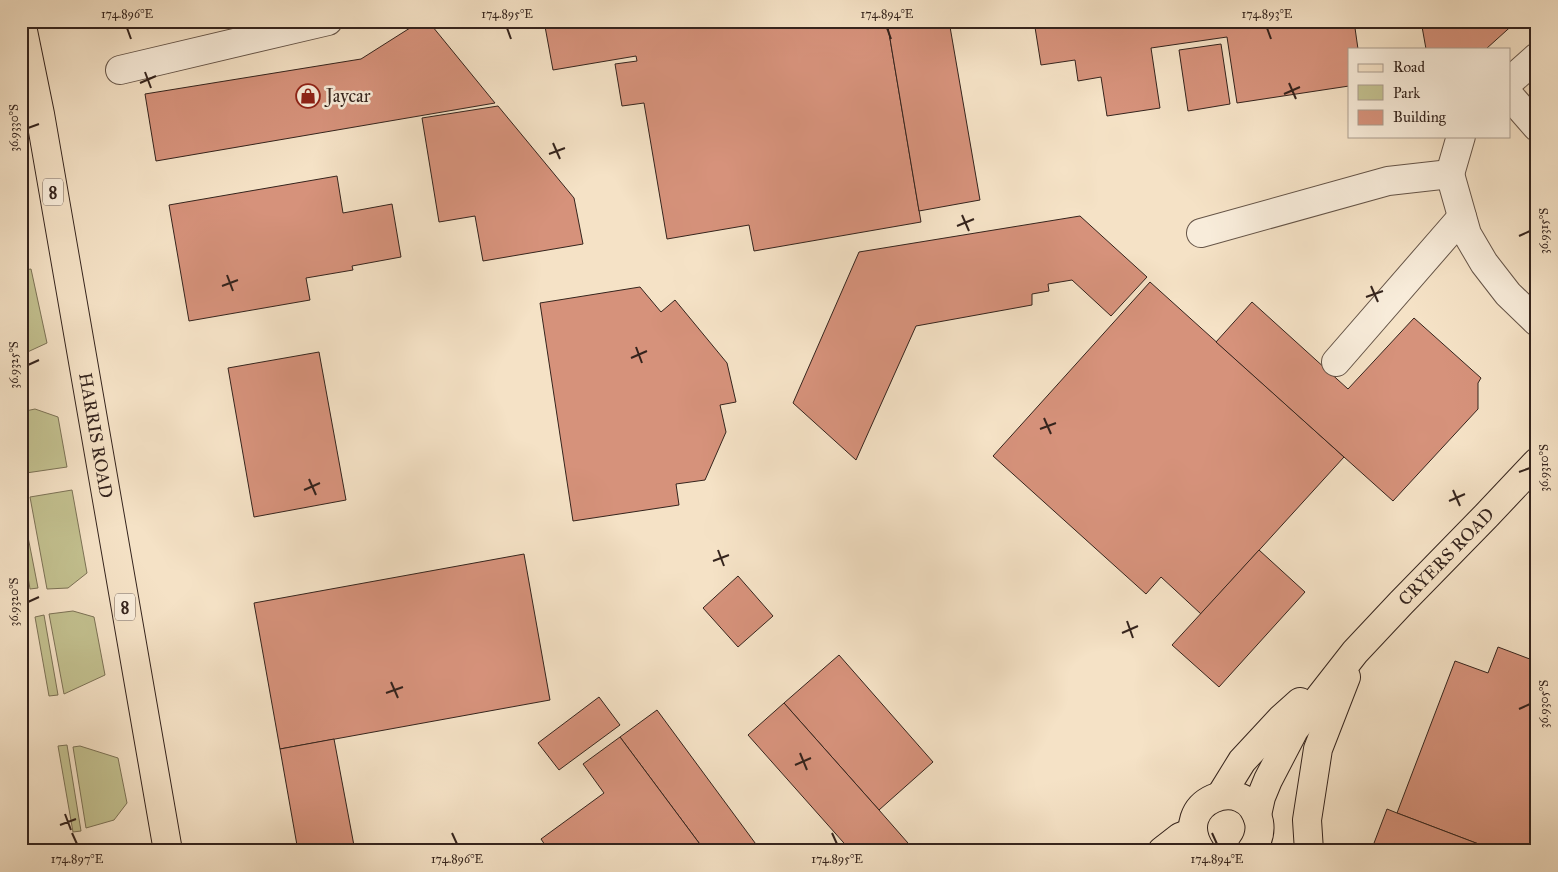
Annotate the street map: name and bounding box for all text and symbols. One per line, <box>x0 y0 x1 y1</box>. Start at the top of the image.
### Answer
text: 174.896°E <box>101 7 154 21</box>
text: 174.895°E <box>481 7 533 21</box>
text: 174.894°E <box>861 7 914 21</box>
text: 174.893°E <box>1242 7 1293 21</box>
legend <box>1348 48 1510 138</box>
text: Road <box>1393 58 1425 76</box>
shop icon: Jaycar <box>295 83 321 109</box>
text: Park <box>1393 84 1420 102</box>
place label: Jaycar <box>324 85 371 108</box>
text: 36.9330°S <box>7 104 21 152</box>
text: Building <box>1393 108 1447 126</box>
road number: 8 <box>43 178 63 206</box>
text: 36.9315°S <box>1537 208 1551 254</box>
text: 36.9325°S <box>7 341 21 389</box>
street label: HARRIS ROAD <box>74 371 118 500</box>
text: 36.9310°S <box>1537 444 1551 492</box>
street label: CRYERS ROAD <box>1393 503 1499 610</box>
text: 36.9320°S <box>7 577 21 626</box>
road number: 8 <box>115 594 135 620</box>
text: 36.9305°S <box>1537 680 1551 728</box>
text: 174.897°E <box>51 852 104 866</box>
text: 174.896°E <box>431 852 484 866</box>
text: 174.895°E <box>811 852 863 866</box>
text: 174.894°E <box>1191 852 1244 866</box>

